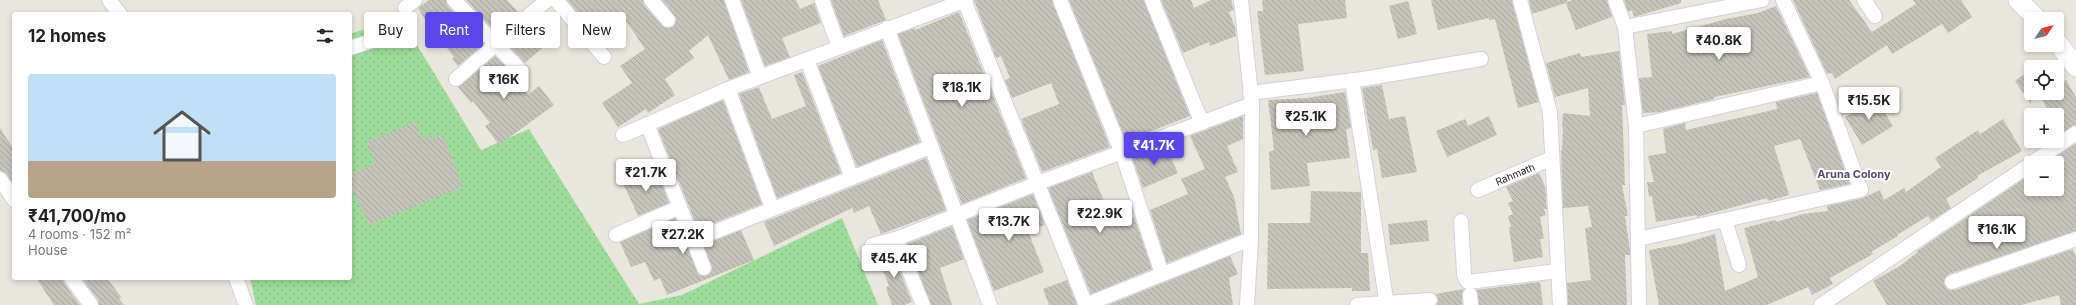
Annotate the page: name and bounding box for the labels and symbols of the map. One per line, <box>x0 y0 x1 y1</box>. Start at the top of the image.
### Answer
north arrow <box>2024 12 2064 52</box>
pin: ₹40.8K <box>1686 27 1752 61</box>
pin: ₹16K <box>480 66 528 100</box>
pin: ₹18.1K <box>929 74 995 108</box>
pin: ₹15.5K <box>1836 87 1902 121</box>
pin: ₹25.1K <box>1273 103 1339 137</box>
pin: ₹41.7K <box>1121 132 1187 166</box>
pin: ₹21.7K <box>613 159 679 193</box>
street label: Rahmath <box>1494 160 1537 188</box>
district label: Aruna Colony <box>1817 167 1891 181</box>
pin: ₹22.9K <box>1067 200 1133 234</box>
pin: ₹13.7K <box>976 208 1042 242</box>
pin: ₹16.1K <box>1964 216 2030 250</box>
pin: ₹27.2K <box>650 221 716 255</box>
pin: ₹45.4K <box>861 245 927 279</box>

